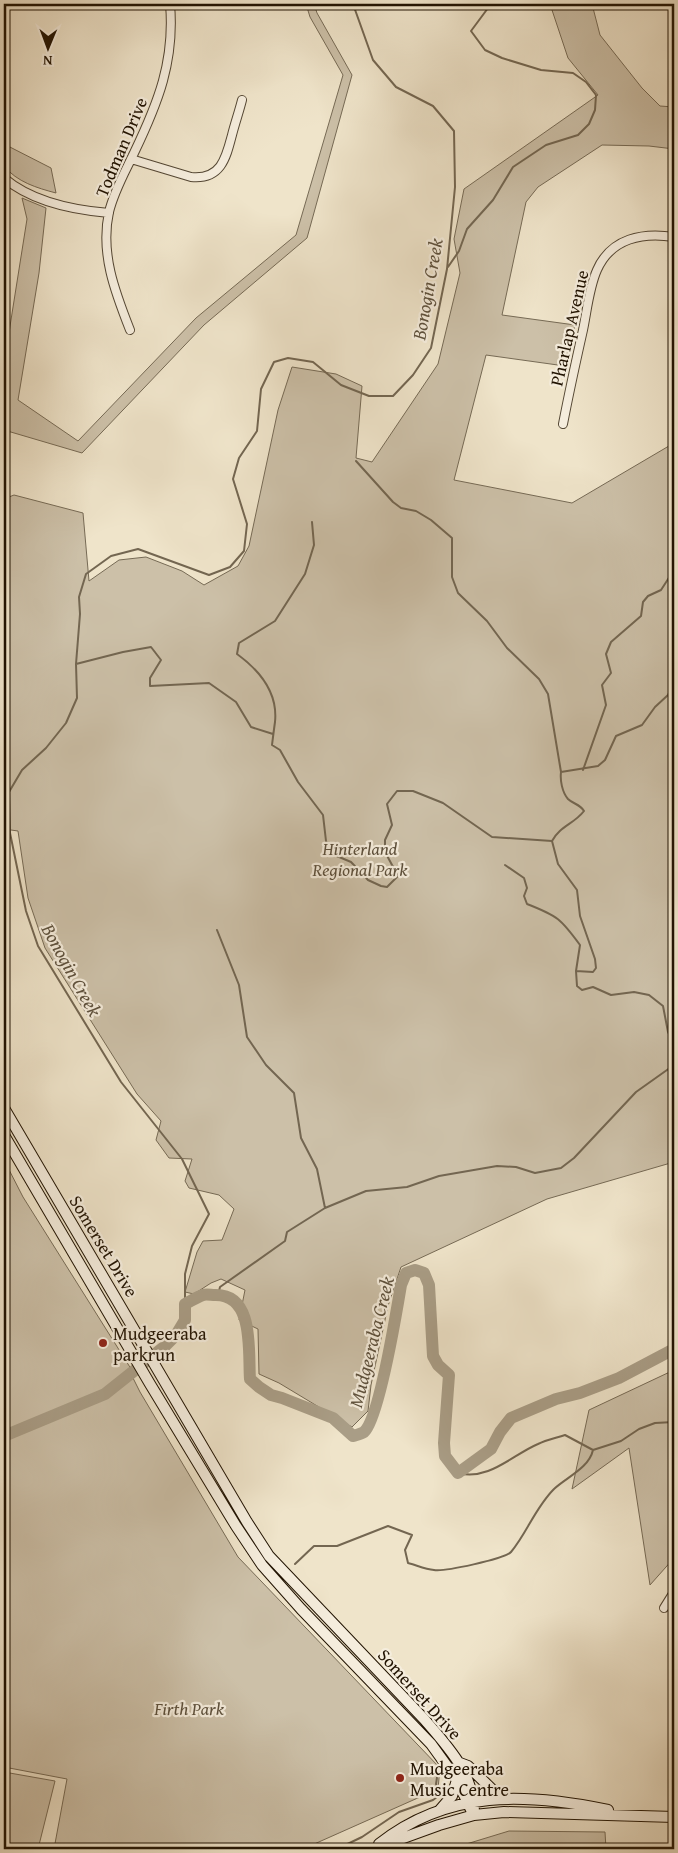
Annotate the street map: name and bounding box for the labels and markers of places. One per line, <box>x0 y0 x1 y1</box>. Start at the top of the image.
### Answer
place label: Mudgeeraba parkrun <box>113 1320 207 1368</box>
marker: Mudgeeraba parkrun <box>97 1337 109 1349</box>
place label: Mudgeeraba Music Centre <box>410 1755 509 1803</box>
marker: Mudgeeraba Music Centre <box>394 1772 406 1784</box>

